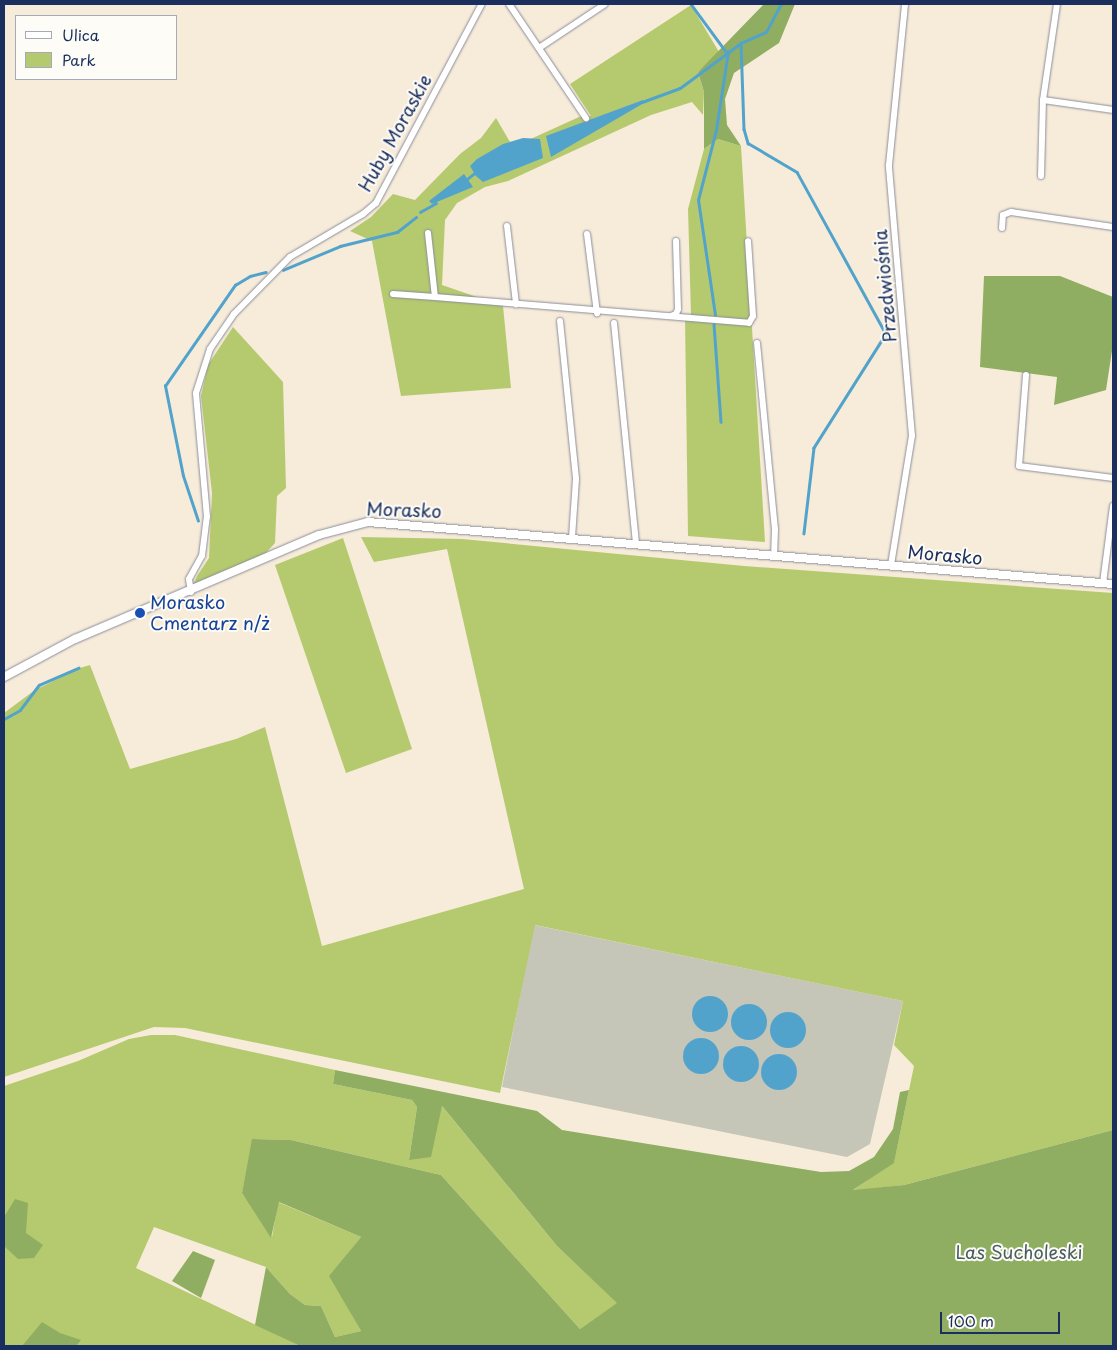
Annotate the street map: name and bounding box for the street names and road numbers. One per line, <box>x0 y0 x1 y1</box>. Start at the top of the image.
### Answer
street label: Huby Moraskie <box>354 71 436 195</box>
street label: Przedwiośnia <box>869 229 901 343</box>
street label: Morasko <box>366 498 442 522</box>
street label: Morasko <box>907 541 983 569</box>

